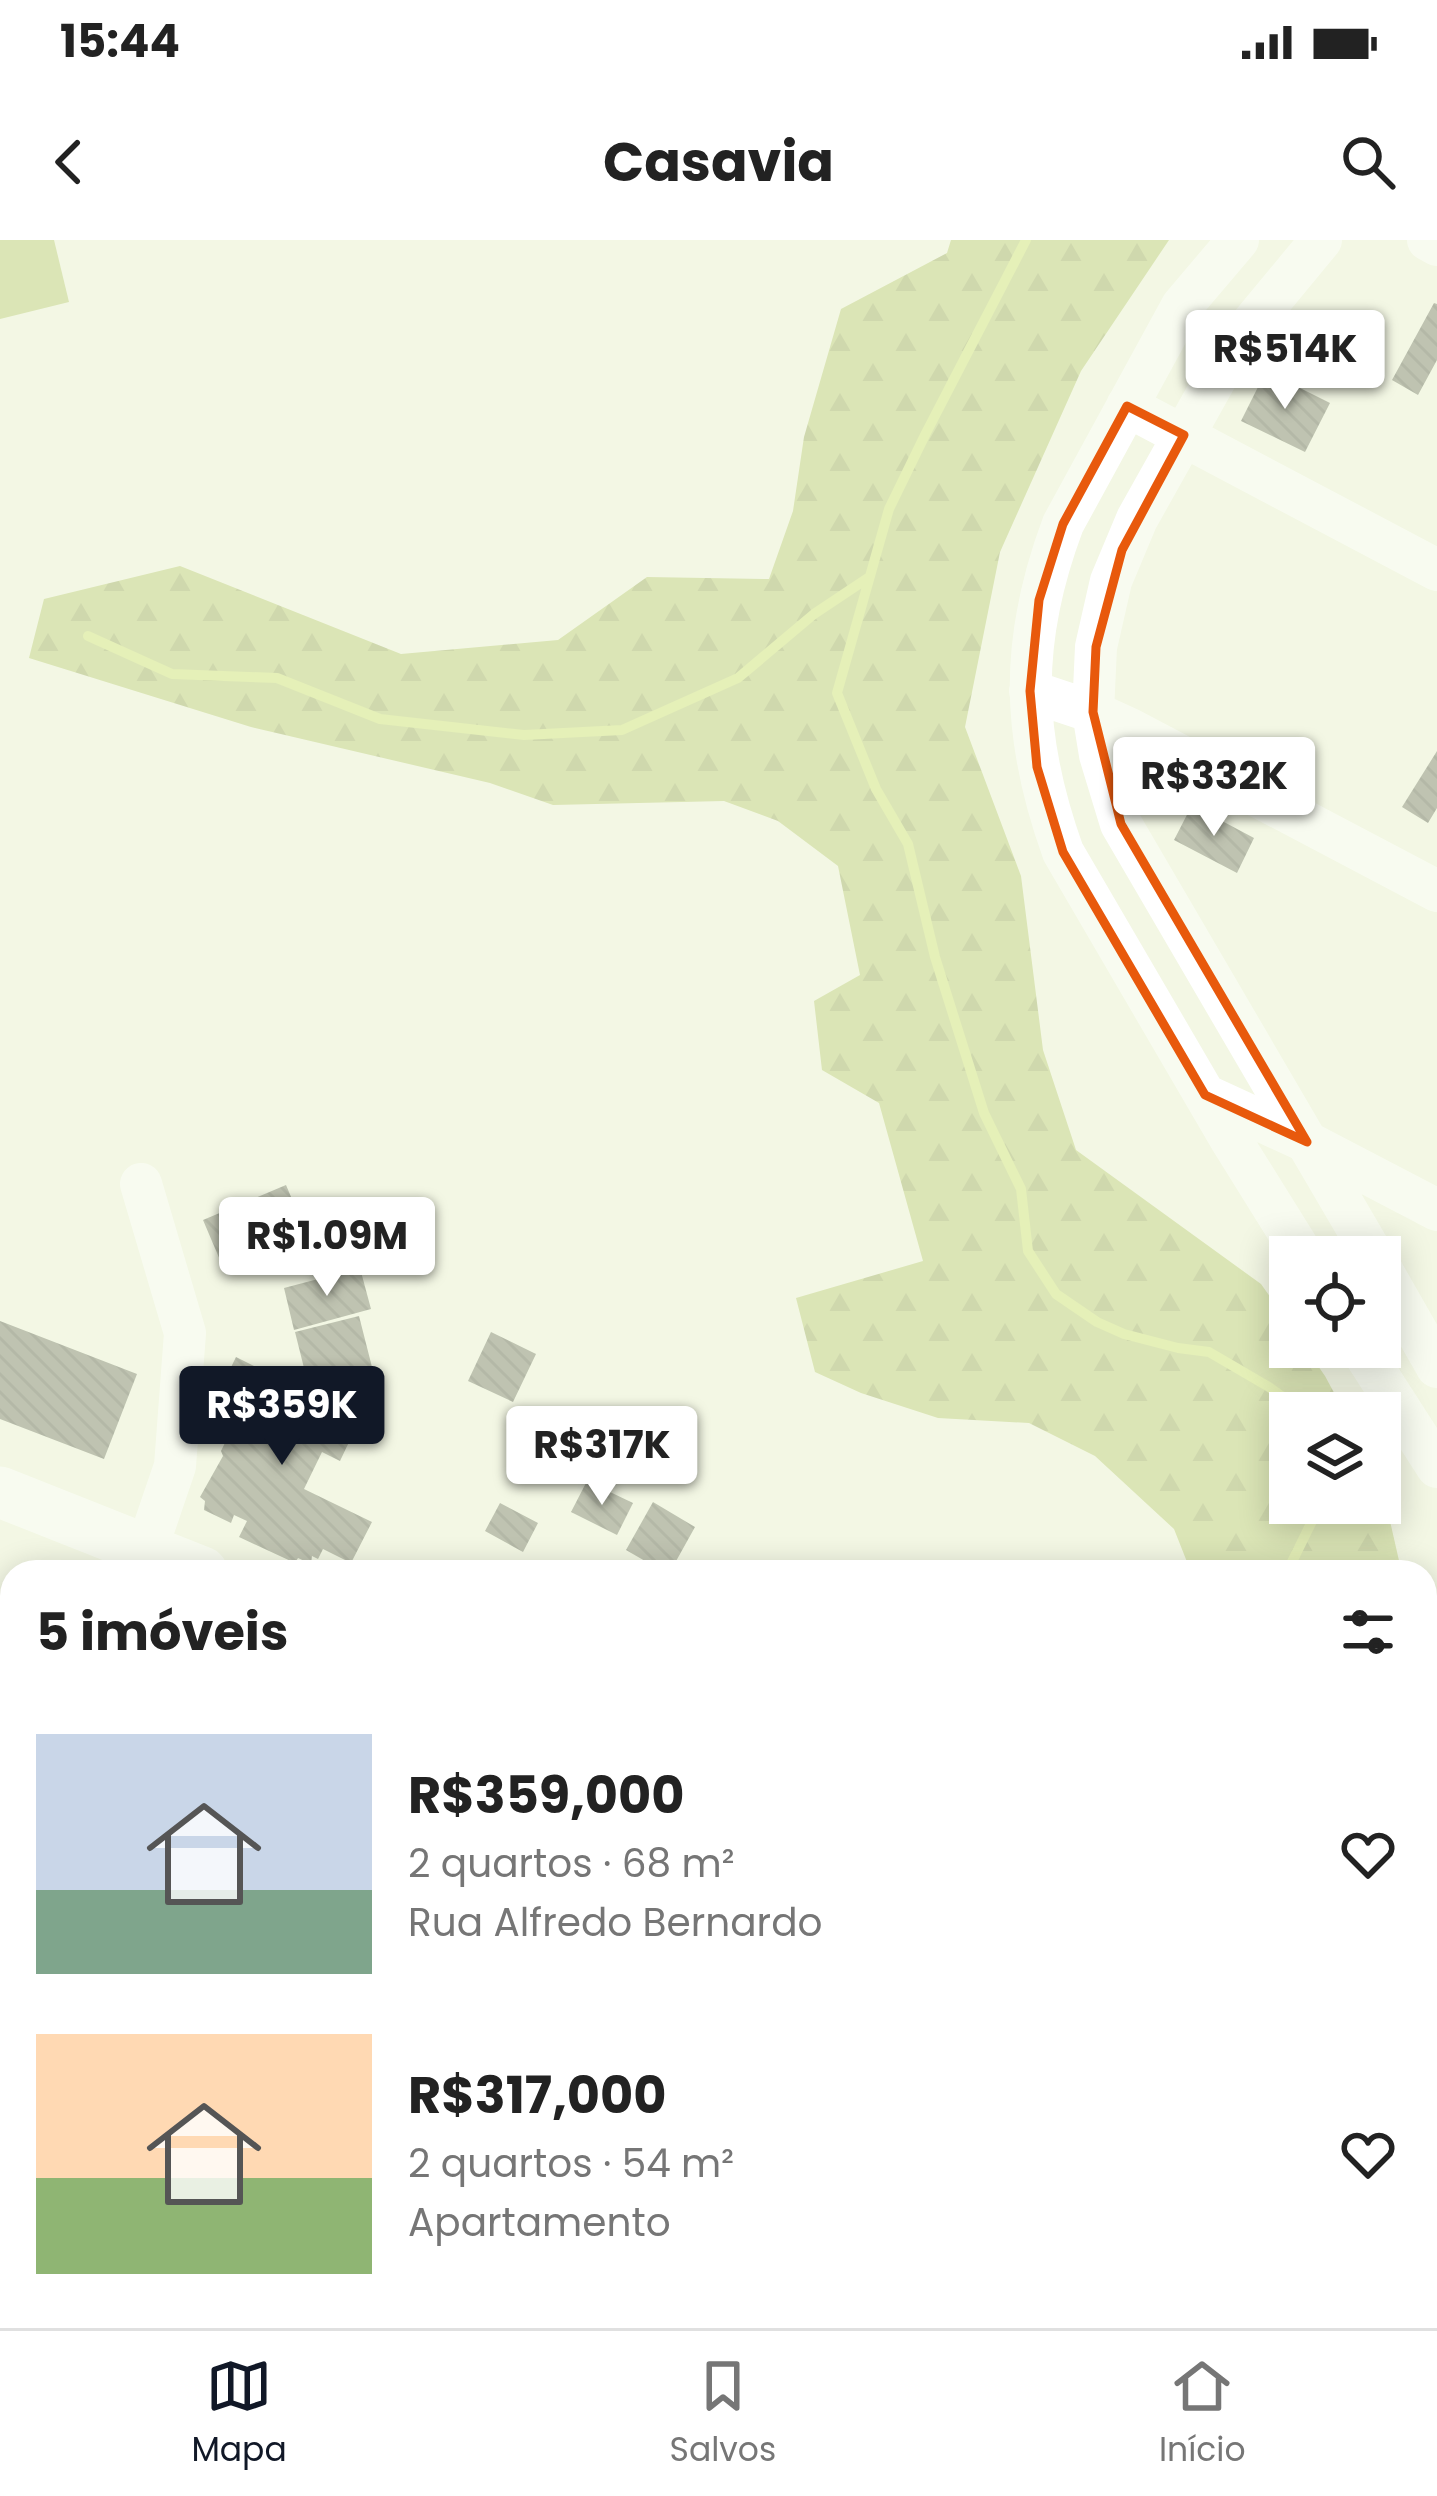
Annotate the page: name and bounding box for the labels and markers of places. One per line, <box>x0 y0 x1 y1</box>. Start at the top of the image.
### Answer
pin: R$514K <box>1187 310 1383 412</box>
pin: R$332K <box>1116 737 1312 839</box>
pin: R$1.09M <box>216 1197 438 1299</box>
pin: R$359K <box>184 1366 380 1468</box>
pin: R$317K <box>504 1406 700 1508</box>

